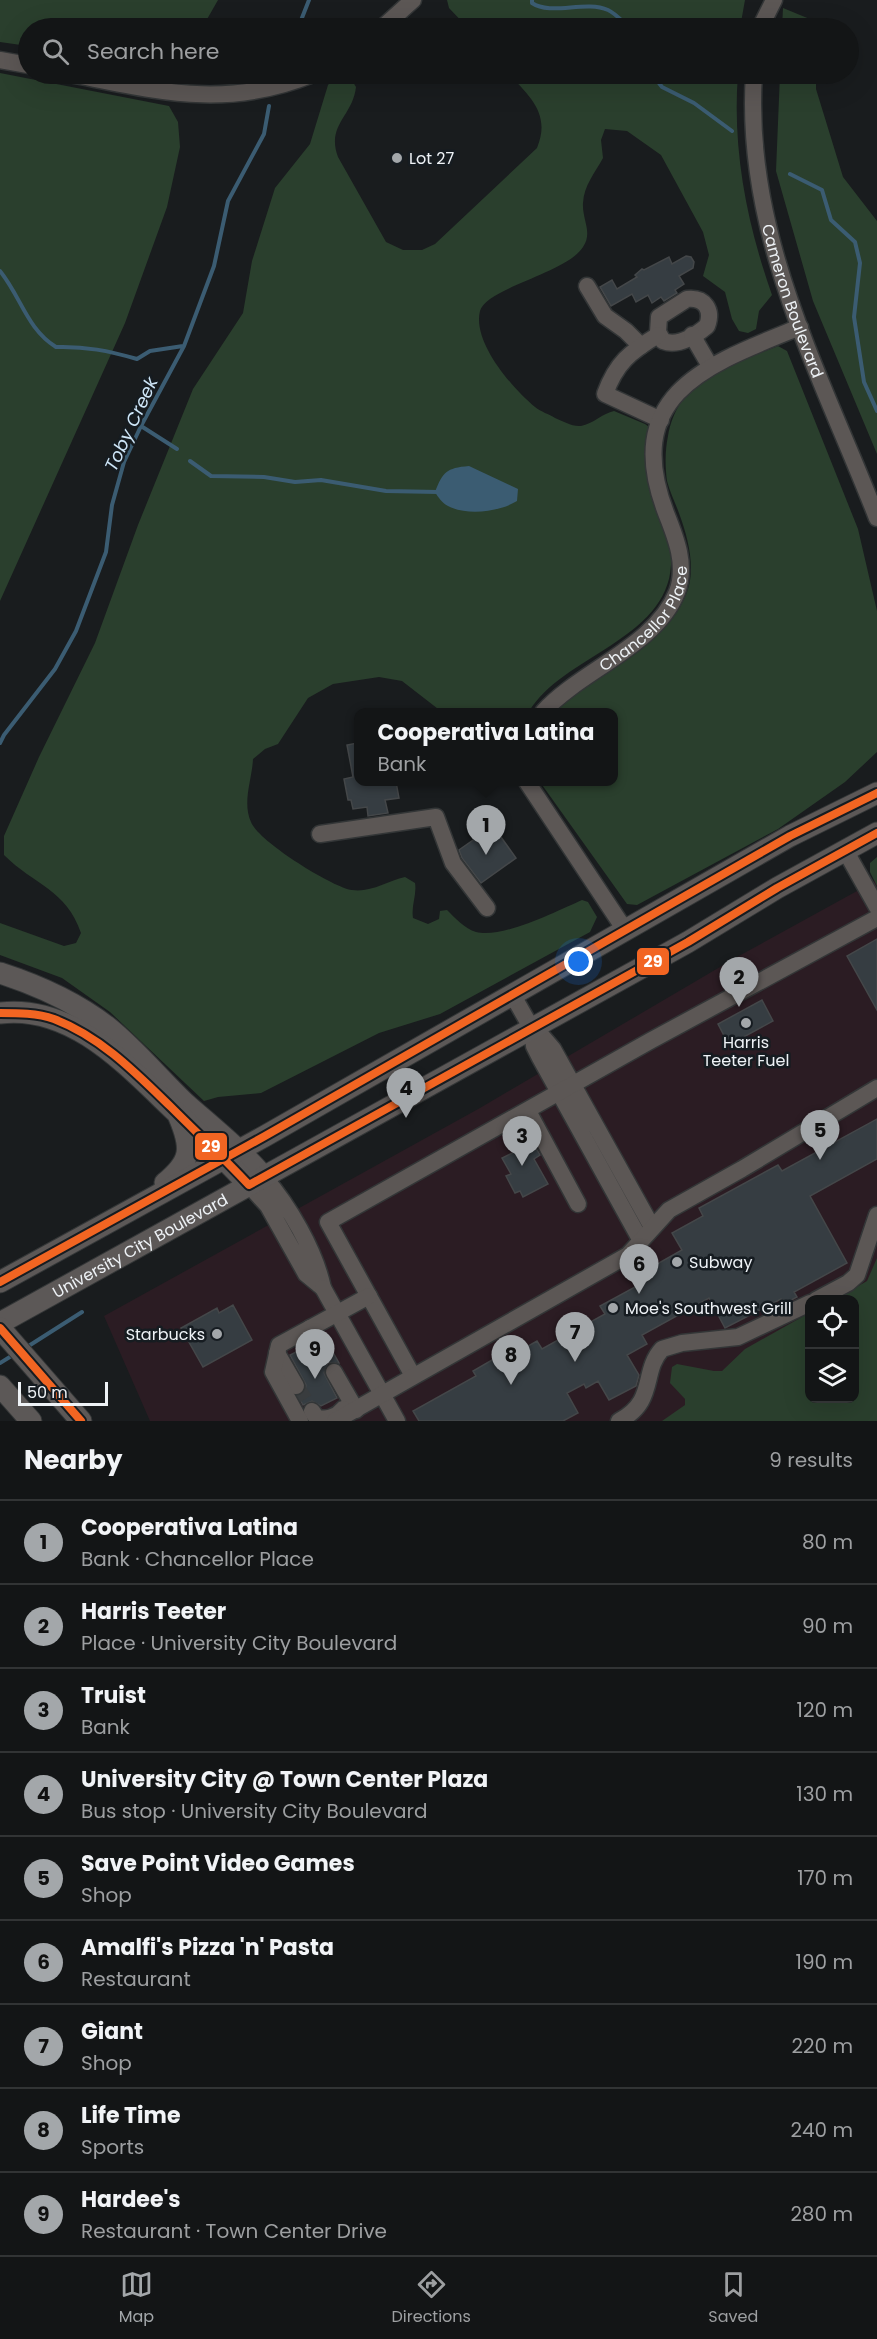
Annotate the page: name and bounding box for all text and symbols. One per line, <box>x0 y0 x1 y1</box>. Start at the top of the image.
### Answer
search box <box>18 18 859 84</box>
icon: search <box>39 35 72 68</box>
text: Search here <box>87 36 220 67</box>
place label: Lot 27 <box>409 147 454 170</box>
marker: Lot 27 <box>390 151 404 165</box>
street label: Cameron Boulevard <box>756 222 829 381</box>
water label: Toby Creek <box>98 372 164 475</box>
street label: Chancellor Place <box>594 566 693 677</box>
popup <box>354 708 618 786</box>
text: Cooperativa Latina <box>377 717 595 748</box>
text: Bank <box>377 750 426 778</box>
pin: 1 <box>466 806 506 855</box>
your location <box>564 947 593 976</box>
line badge: 29 <box>636 947 670 976</box>
text: 29 <box>644 950 663 973</box>
pin: 2 <box>720 958 758 1007</box>
marker: Harris Teeter Fuel <box>739 1016 753 1030</box>
place label: Harris Teeter Fuel <box>703 1031 789 1072</box>
pin: 4 <box>386 1068 426 1118</box>
pin: 5 <box>800 1110 840 1160</box>
pin: 3 <box>502 1116 542 1166</box>
line badge: 29 <box>194 1132 228 1161</box>
text: 29 <box>202 1135 221 1158</box>
street label: University City Boulevard <box>48 1188 232 1303</box>
pin: 6 <box>620 1244 658 1294</box>
place label: Subway <box>689 1251 752 1274</box>
marker: Subway <box>670 1255 684 1269</box>
map controls <box>805 1295 859 1403</box>
button: locate <box>805 1295 859 1349</box>
place label: Moe's Southwest Grill <box>625 1297 792 1320</box>
marker: Moe's Southwest Grill <box>606 1301 620 1315</box>
pin: 7 <box>556 1312 594 1362</box>
place label: Starbucks <box>126 1323 205 1346</box>
marker: Starbucks <box>210 1327 224 1341</box>
pin: 9 <box>296 1330 334 1379</box>
pin: 8 <box>492 1336 530 1385</box>
button: layers <box>805 1349 859 1403</box>
scale bar <box>18 1379 108 1406</box>
text: 50 m <box>27 1381 68 1404</box>
text: Nearby <box>24 1442 122 1478</box>
text: 9 results <box>769 1446 853 1474</box>
text: Cooperativa Latina <box>81 1512 298 1543</box>
text: 1 <box>40 1528 47 1556</box>
text: 80 m <box>802 1528 853 1556</box>
text: Bank · Chancellor Place <box>81 1545 314 1573</box>
text: Harris Teeter <box>81 1596 226 1627</box>
text: 2 <box>38 1612 49 1640</box>
text: 90 m <box>802 1612 853 1640</box>
text: Place · University City Boulevard <box>81 1629 397 1657</box>
text: Truist <box>81 1680 146 1711</box>
text: 3 <box>37 1696 50 1724</box>
text: 120 m <box>797 1696 853 1724</box>
text: Bank <box>81 1713 130 1741</box>
text: University City @ Town Center Plaza <box>81 1764 488 1795</box>
text: 4 <box>37 1780 50 1808</box>
text: 130 m <box>796 1780 853 1808</box>
text: Bus stop · University City Boulevard <box>81 1797 427 1825</box>
text: Save Point Video Games <box>81 1848 355 1879</box>
text: 5 <box>37 1864 50 1892</box>
text: 170 m <box>797 1864 853 1892</box>
text: Shop <box>81 1881 132 1909</box>
text: Amalfi's Pizza 'n' Pasta <box>81 1932 334 1963</box>
text: 6 <box>37 1948 50 1976</box>
text: 190 m <box>796 1948 853 1976</box>
text: Restaurant <box>81 1965 191 1993</box>
text: Giant <box>81 2016 143 2047</box>
text: 7 <box>38 2032 49 2060</box>
text: 220 m <box>792 2032 853 2060</box>
text: Shop <box>81 2049 132 2077</box>
text: Life Time <box>81 2100 180 2131</box>
text: 8 <box>37 2116 50 2144</box>
text: 240 m <box>790 2116 853 2144</box>
text: Sports <box>81 2133 144 2161</box>
text: Hardee's <box>81 2184 181 2215</box>
text: 9 <box>37 2200 50 2228</box>
text: 280 m <box>790 2200 853 2228</box>
text: Restaurant · Town Center Drive <box>81 2217 387 2245</box>
tab: Map <box>119 2268 154 2329</box>
tab: Directions <box>392 2268 471 2329</box>
tab: Saved <box>708 2268 758 2329</box>

